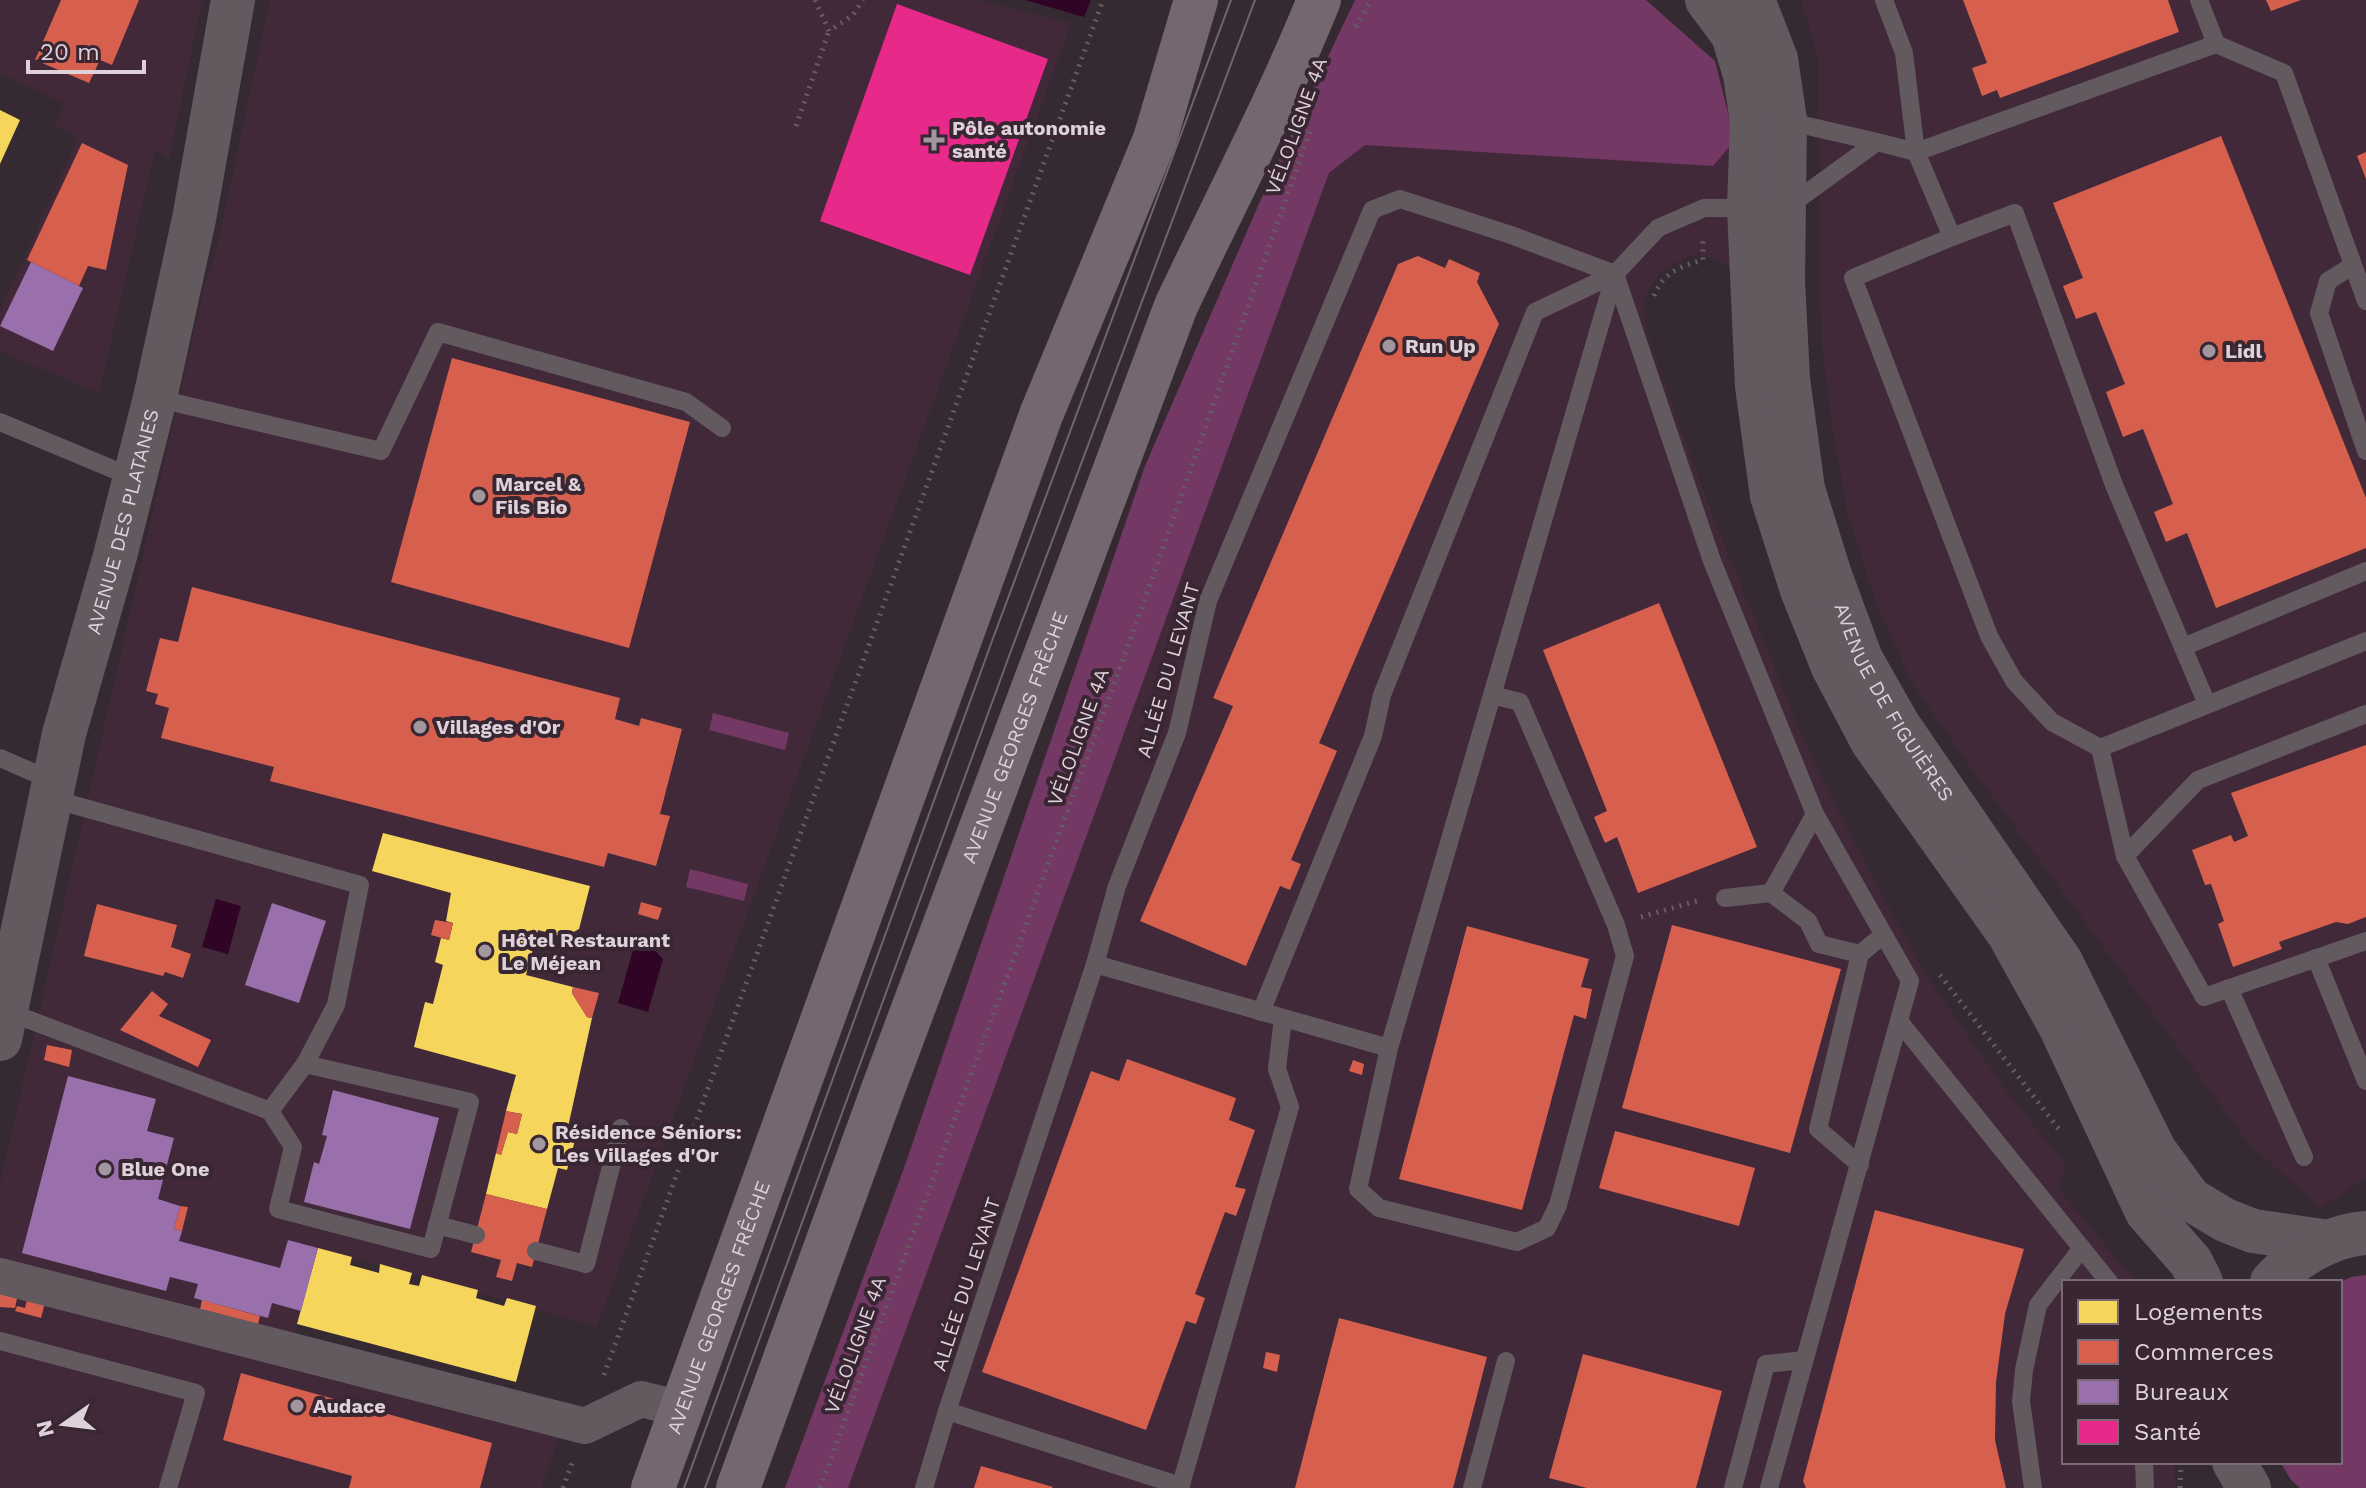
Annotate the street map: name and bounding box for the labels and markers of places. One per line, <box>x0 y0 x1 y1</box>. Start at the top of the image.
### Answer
place label: Pôle autonomie santé <box>952 116 1106 163</box>
marker: Pôle autonomie santé <box>923 129 945 151</box>
place label: Run Up <box>1405 334 1476 358</box>
marker: Run Up <box>1380 337 1398 355</box>
place label: Lidl <box>2225 339 2262 363</box>
marker: Lidl <box>2200 342 2218 360</box>
place label: Marcel & Fils Bio <box>495 472 581 519</box>
marker: Marcel & Fils Bio <box>470 487 488 505</box>
place label: Villages d'Or <box>436 715 561 739</box>
marker: Villages d'Or <box>411 718 429 736</box>
place label: Hôtel Restaurant Le Méjean <box>501 928 670 975</box>
marker: Hôtel Restaurant Le Méjean <box>476 942 494 960</box>
place label: Résidence Séniors: Les Villages d'Or <box>555 1120 742 1167</box>
marker: Résidence Séniors: Les Villages d'Or <box>530 1135 548 1153</box>
place label: Blue One <box>121 1157 210 1181</box>
marker: Blue One <box>96 1160 114 1178</box>
place label: Audace <box>313 1394 386 1418</box>
marker: Audace <box>288 1397 306 1415</box>

